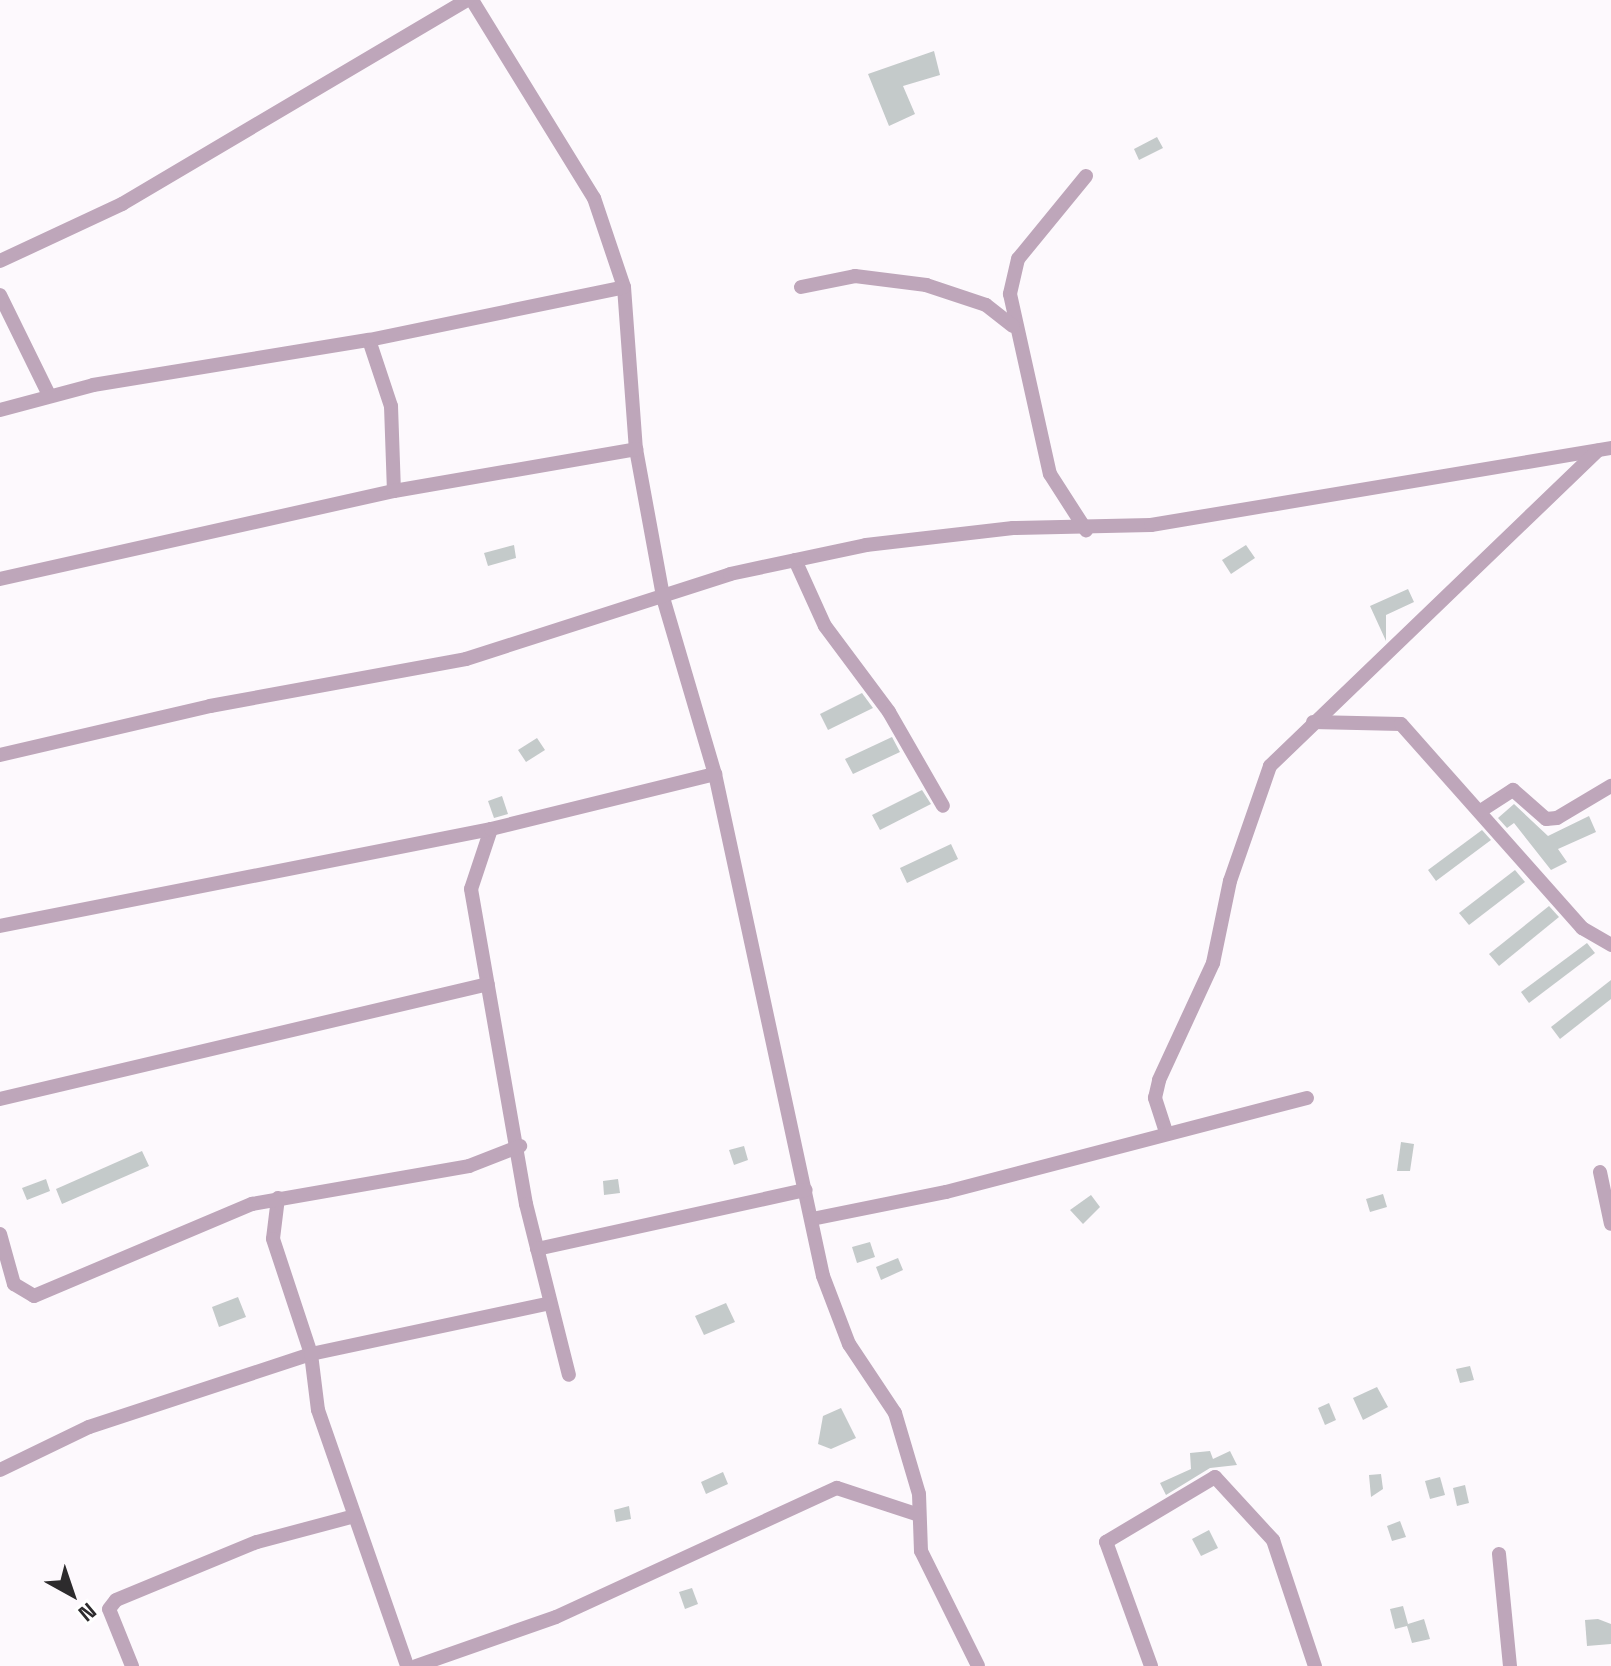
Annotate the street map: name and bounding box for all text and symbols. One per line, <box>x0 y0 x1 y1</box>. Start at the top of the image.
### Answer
north arrow <box>32 1554 112 1634</box>
text: N <box>73 1597 102 1628</box>

